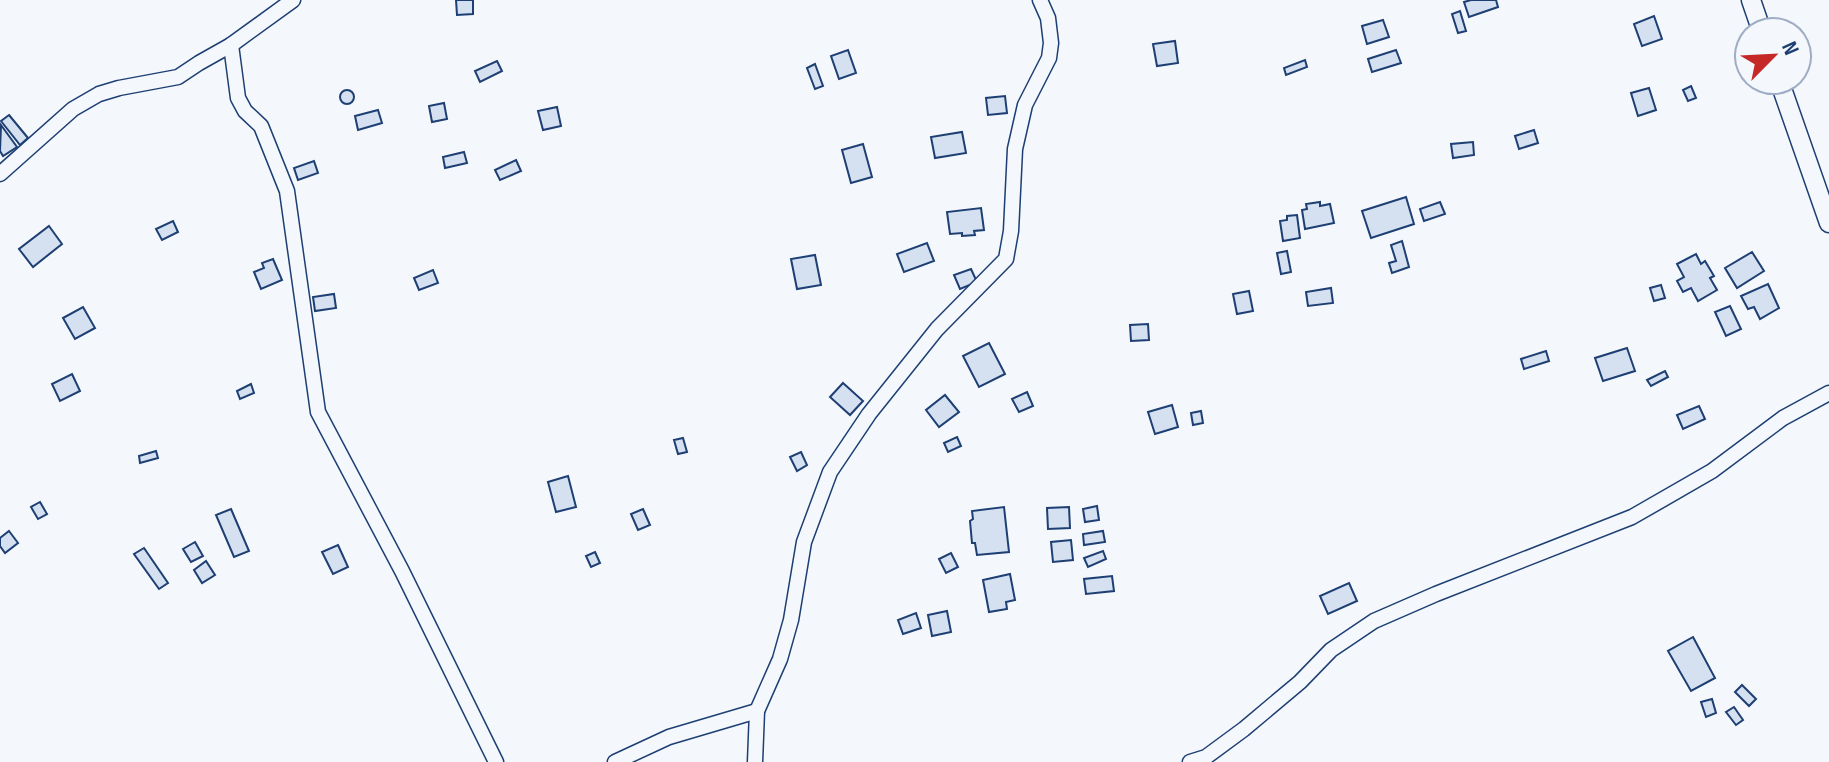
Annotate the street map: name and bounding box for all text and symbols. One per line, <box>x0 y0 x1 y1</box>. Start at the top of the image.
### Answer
north arrow <box>1733 16 1813 96</box>
text: N <box>1775 38 1805 59</box>

